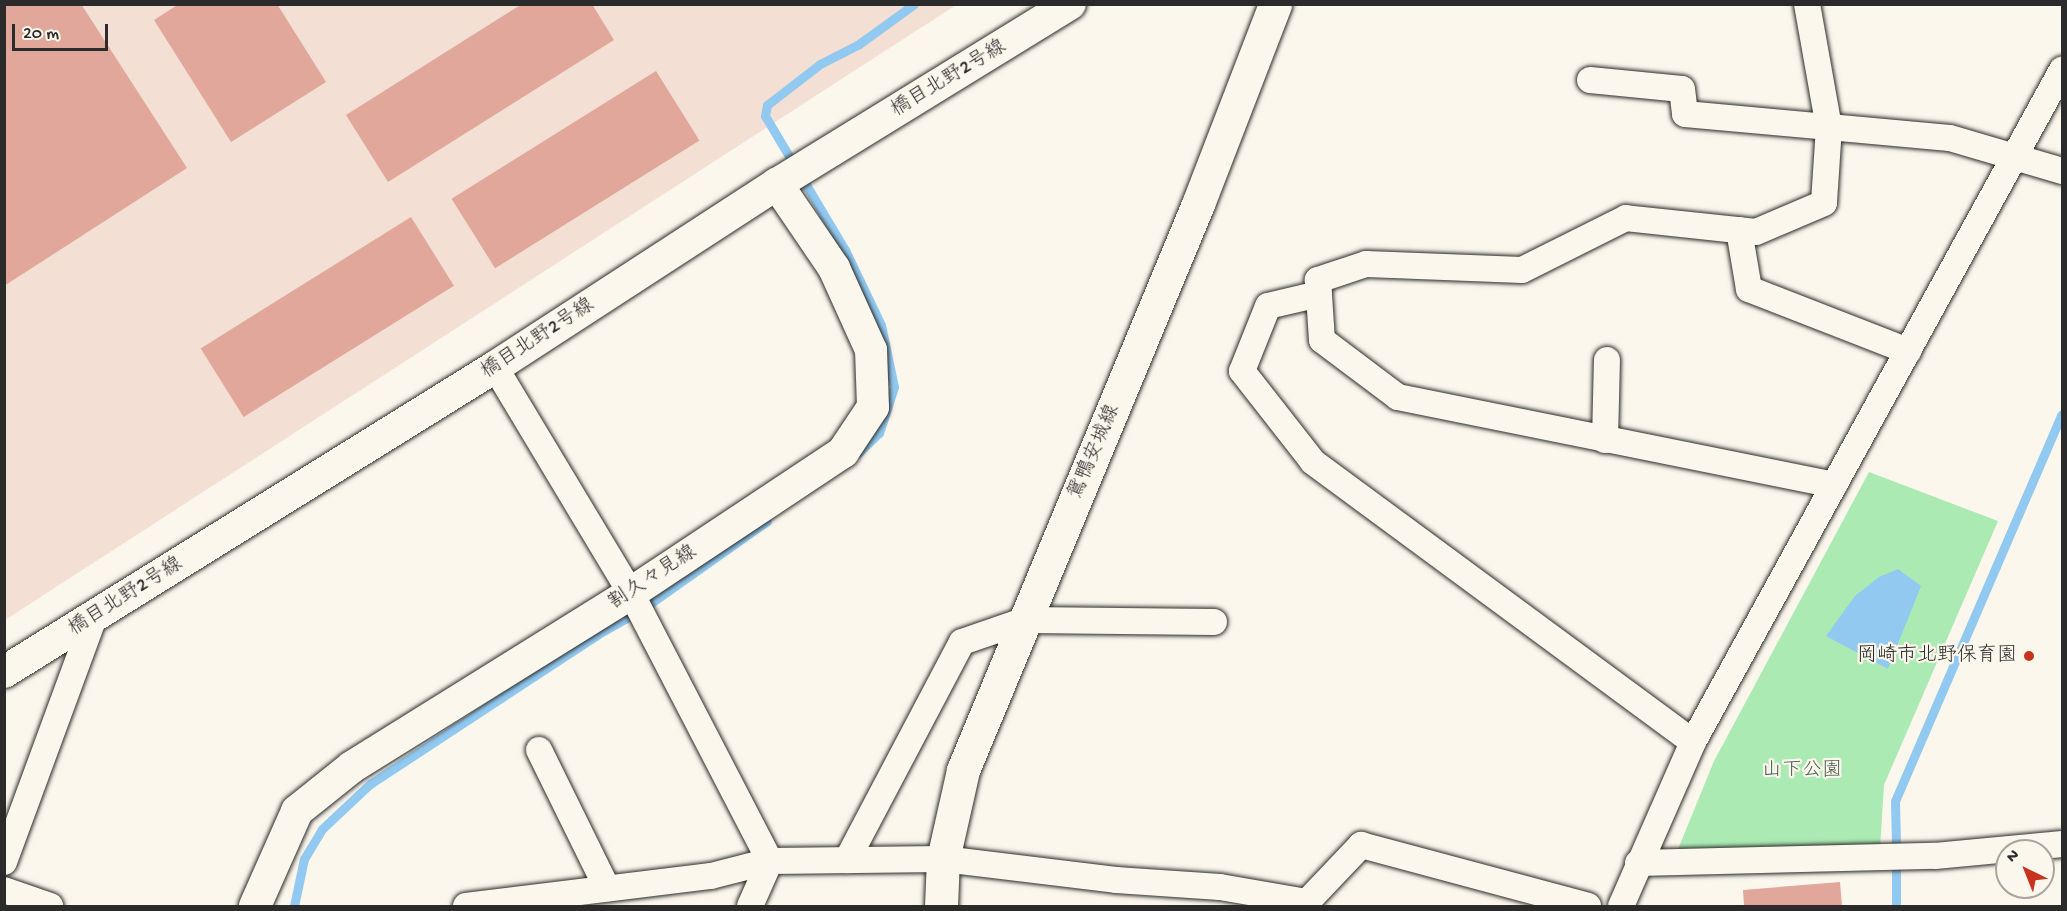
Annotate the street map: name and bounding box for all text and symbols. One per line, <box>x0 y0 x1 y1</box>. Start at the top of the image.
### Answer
scale bar <box>15 12 111 50</box>
text: 20 m <box>23 24 59 45</box>
street label: 橋目北野2号線 <box>887 35 1011 123</box>
street label: 橋目北野2号線 <box>477 294 599 384</box>
street label: 鴛鴨安城線 <box>1064 401 1126 503</box>
street label: 割久々見線 <box>605 541 701 615</box>
street label: 橋目北野2号線 <box>65 552 187 642</box>
place label: 岡崎市北野保育園 <box>1857 644 2017 668</box>
marker: 岡崎市北野保育園 <box>2022 649 2036 663</box>
park label: 山下公園 <box>1762 759 1842 783</box>
north arrow <box>1995 839 2055 899</box>
text: N <box>2003 846 2024 867</box>

